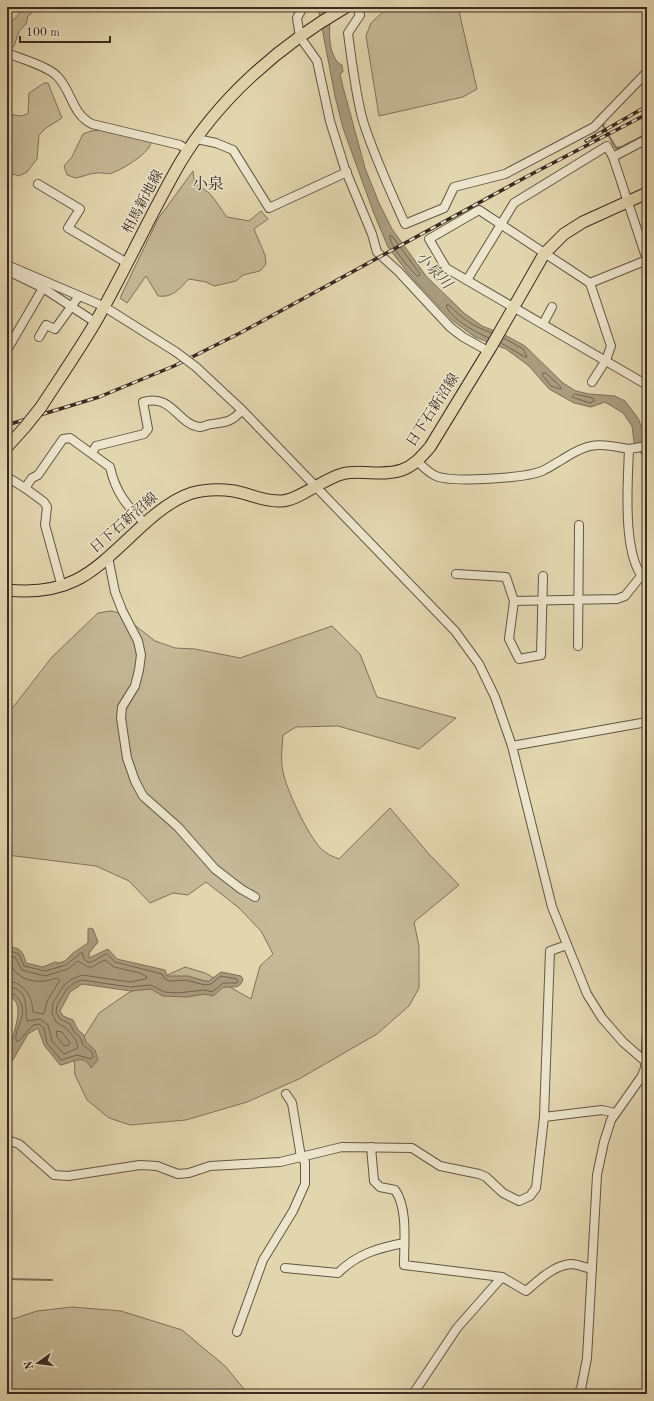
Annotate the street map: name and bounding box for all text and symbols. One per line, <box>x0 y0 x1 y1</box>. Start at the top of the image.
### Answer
scale bar <box>20 18 110 44</box>
text: 100 m <box>26 27 60 39</box>
street label: 相馬新地線 <box>120 167 166 236</box>
district label: 小泉 <box>192 175 224 193</box>
water label: 小泉川 <box>412 248 457 294</box>
street label: 日下石新沼線 <box>403 370 462 449</box>
street label: 日下石新沼線 <box>87 489 160 556</box>
north arrow <box>18 1343 58 1383</box>
text: N <box>23 1359 36 1370</box>

